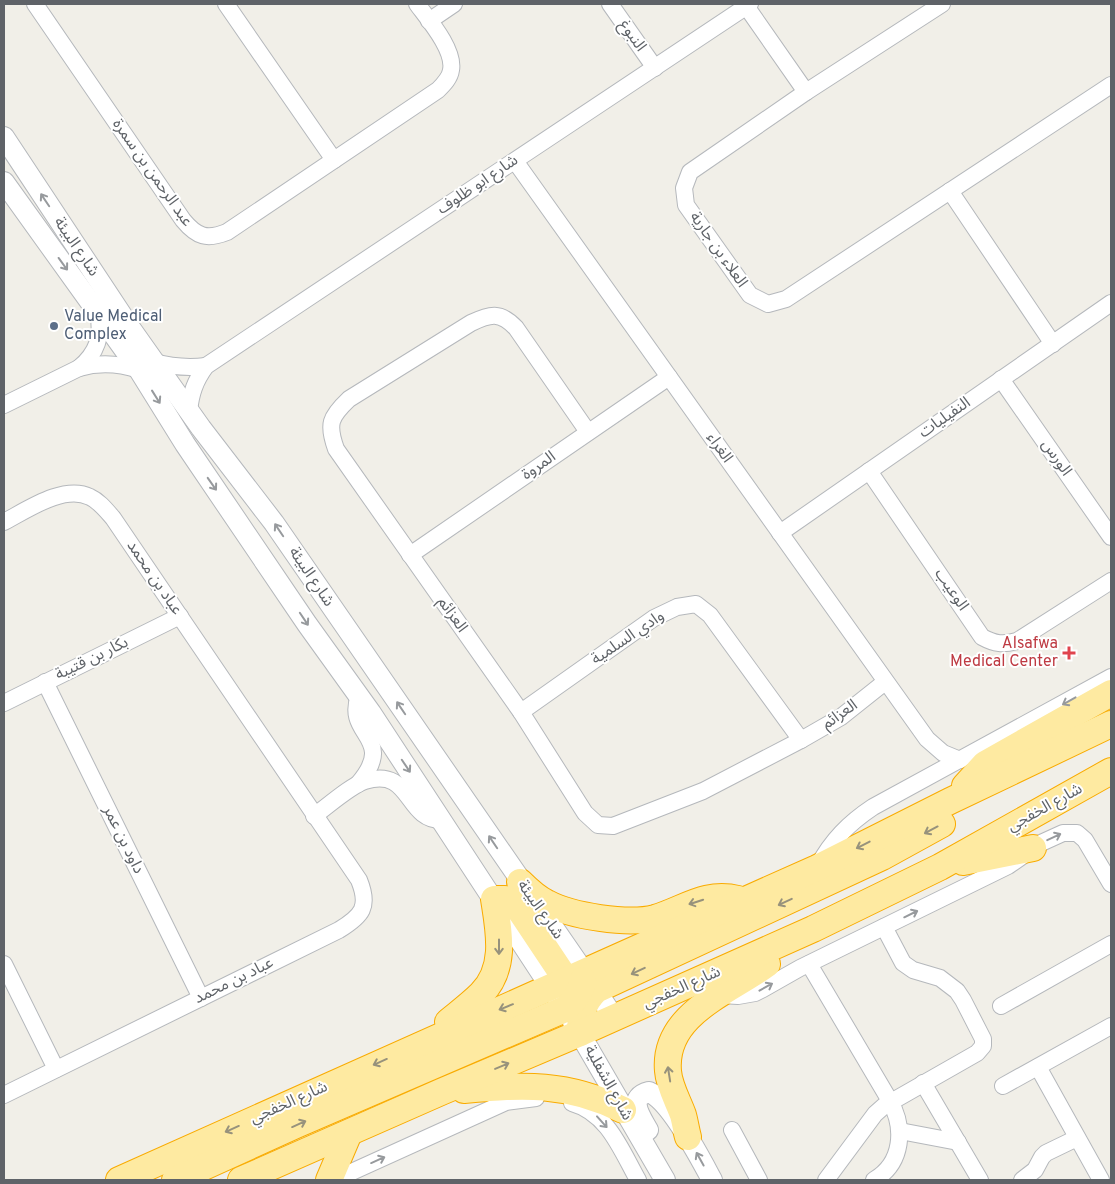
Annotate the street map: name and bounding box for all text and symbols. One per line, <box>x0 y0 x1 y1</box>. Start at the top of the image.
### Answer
street label: النبوغ <box>613 16 650 56</box>
street label: عبد الرحمن بن سمرة <box>107 115 197 231</box>
street label: شارع ابو ظلوف <box>434 151 523 220</box>
one-way arrow <box>40 193 50 207</box>
street label: العلاء بن جارية <box>685 208 751 292</box>
street label: شارع البيئة <box>48 213 103 281</box>
one-way arrow <box>58 257 68 271</box>
place label: Value Medical Complex <box>64 307 163 345</box>
marker: Value Medical Complex <box>48 320 60 332</box>
one-way arrow <box>151 389 161 403</box>
street label: النفيليات <box>915 393 975 443</box>
street label: الغراء <box>701 429 737 467</box>
street label: الورس <box>1036 436 1076 480</box>
street label: المروة <box>518 447 560 485</box>
one-way arrow <box>207 477 218 491</box>
one-way arrow <box>274 524 284 538</box>
street label: عباد بن محمد <box>122 537 186 619</box>
street label: شارع البيئة <box>283 543 338 611</box>
street label: الوعيب <box>930 565 972 615</box>
street label: العزائم <box>432 593 471 637</box>
street label: وادي السلمية <box>588 606 669 670</box>
one-way arrow <box>299 611 309 625</box>
street label: بكار بن قتيبة <box>52 633 132 685</box>
place label: Alsafwa Medical Center <box>950 634 1058 672</box>
marker: Alsafwa Medical Center <box>1062 646 1076 660</box>
street label: العزائم <box>818 696 862 735</box>
one-way arrow <box>1062 697 1077 706</box>
one-way arrow <box>396 701 406 715</box>
one-way arrow <box>402 759 412 773</box>
street label: شارع الخفجي <box>1004 779 1087 838</box>
street label: داود بن عمر <box>97 802 148 877</box>
one-way arrow <box>924 826 939 836</box>
one-way arrow <box>1046 831 1061 841</box>
one-way arrow <box>488 835 498 849</box>
one-way arrow <box>855 840 870 850</box>
street label: شارع البيئة <box>512 877 568 944</box>
one-way arrow <box>688 897 704 907</box>
one-way arrow <box>778 898 793 908</box>
one-way arrow <box>904 909 919 919</box>
one-way arrow <box>494 938 504 955</box>
street label: عباد بن محمد <box>191 953 277 1009</box>
street label: شارع الخفجي <box>640 962 724 1015</box>
one-way arrow <box>631 967 646 976</box>
one-way arrow <box>759 982 774 992</box>
one-way arrow <box>499 1002 514 1012</box>
street label: شارع الشفلية <box>578 1042 637 1125</box>
one-way arrow <box>373 1058 388 1068</box>
one-way arrow <box>494 1061 509 1071</box>
one-way arrow <box>664 1067 674 1083</box>
street label: شارع الخفجي <box>247 1077 331 1130</box>
one-way arrow <box>597 1115 608 1128</box>
one-way arrow <box>291 1119 306 1128</box>
one-way arrow <box>225 1125 240 1134</box>
one-way arrow <box>695 1151 705 1166</box>
one-way arrow <box>370 1155 385 1164</box>

